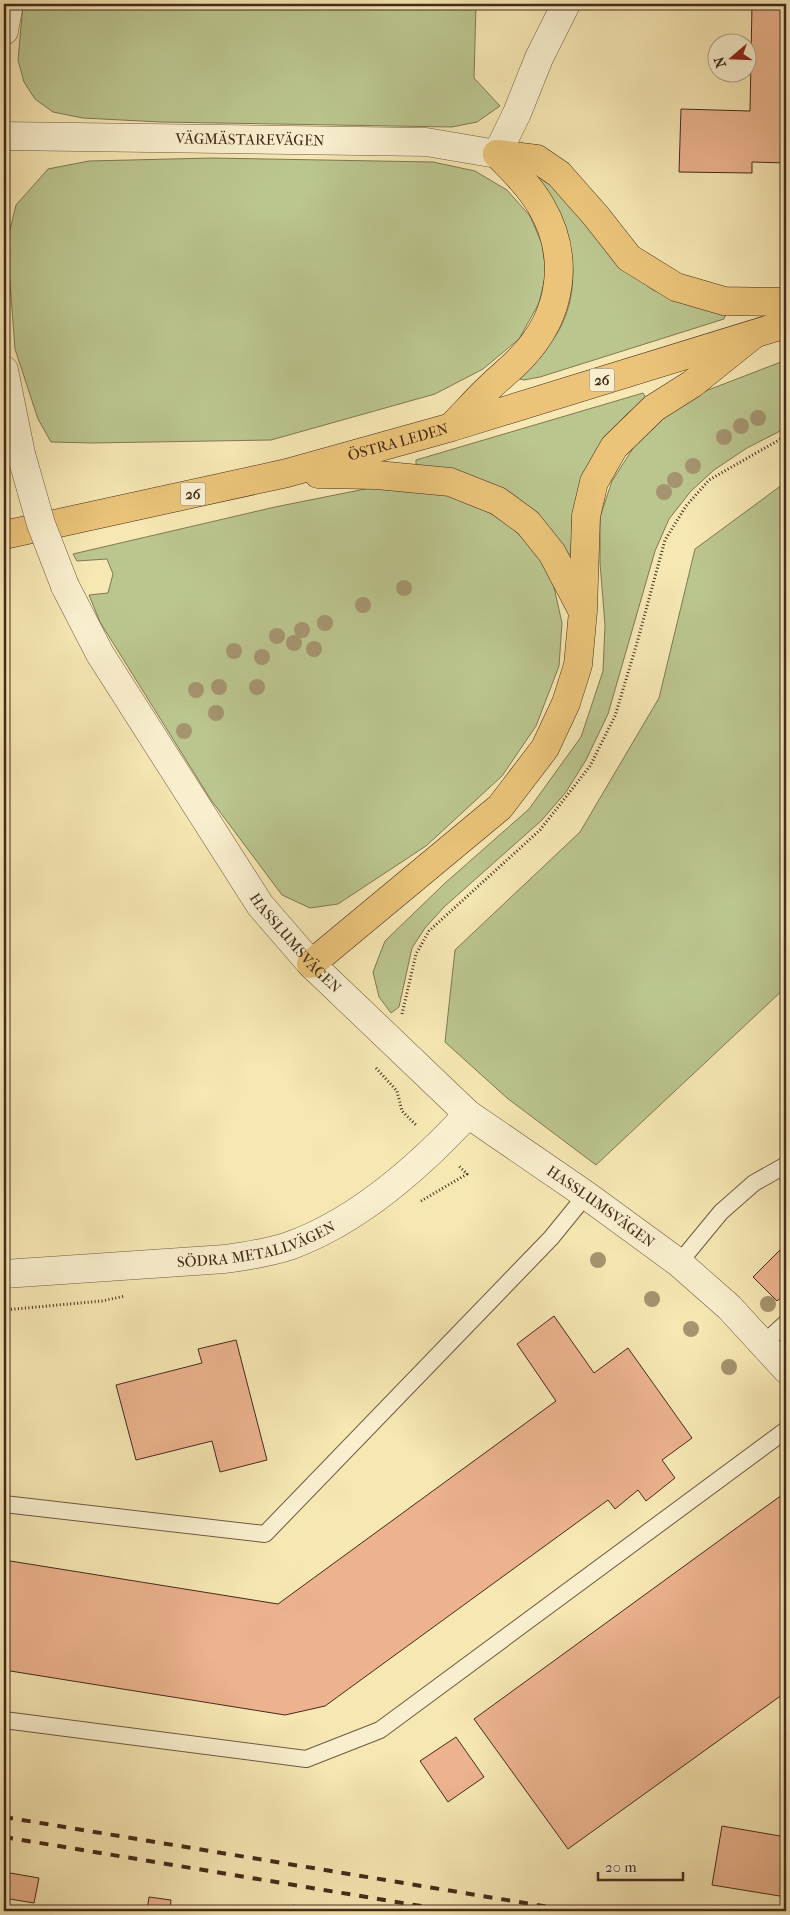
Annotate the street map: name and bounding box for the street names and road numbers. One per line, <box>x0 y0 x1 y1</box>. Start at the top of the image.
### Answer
street label: VÄGMÄSTAREVÄGEN <box>174 129 325 150</box>
road number: 26 <box>590 368 614 392</box>
street label: ÖSTRA LEDEN <box>346 419 451 465</box>
road number: 26 <box>180 482 206 506</box>
street label: HASSLUMSVÄGEN <box>246 890 345 997</box>
street label: HASSLUMSVÄGEN <box>543 1162 659 1252</box>
street label: SÖDRA METALLVÄGEN <box>176 1217 339 1271</box>

